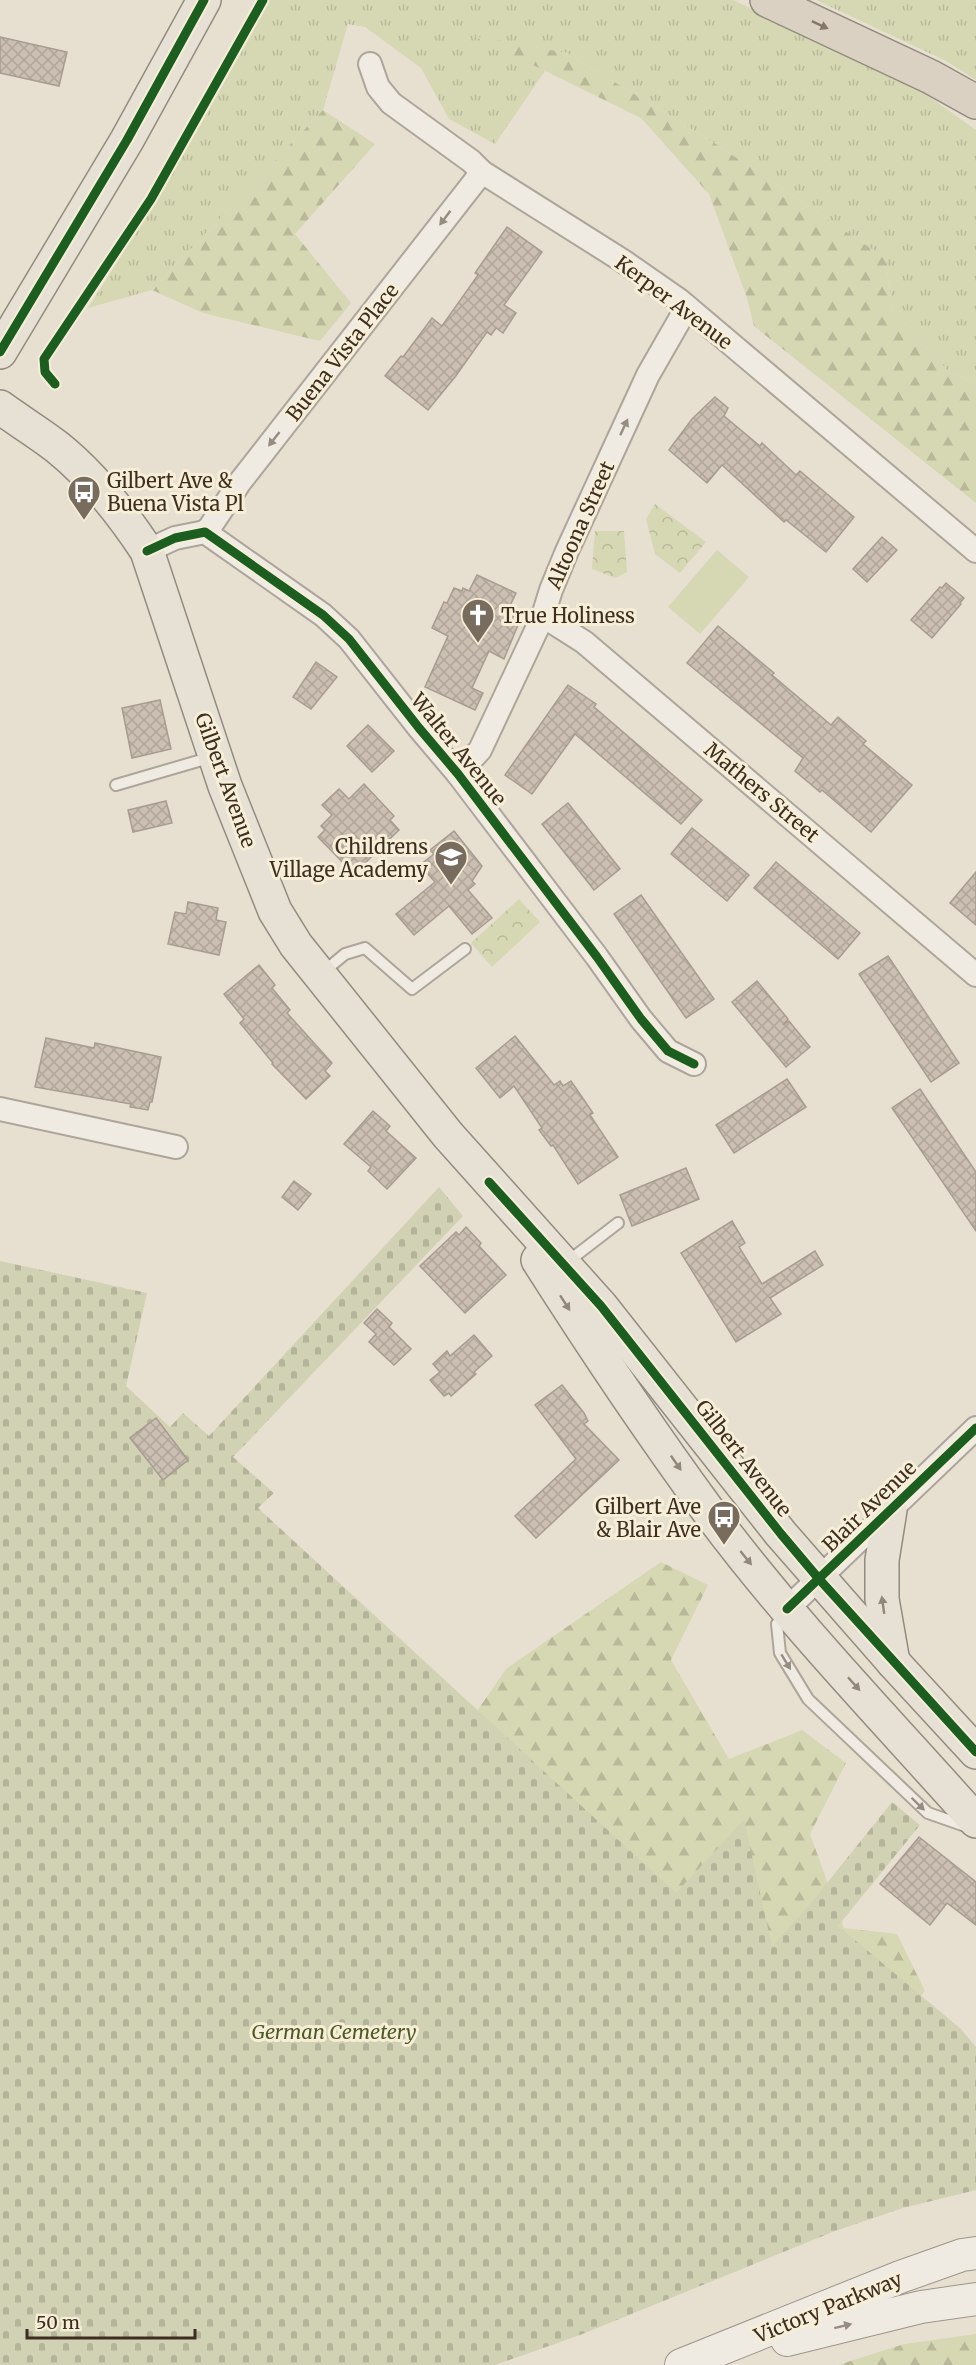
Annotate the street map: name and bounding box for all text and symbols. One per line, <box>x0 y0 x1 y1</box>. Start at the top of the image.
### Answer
one-way arrow <box>811 20 828 29</box>
one-way arrow <box>439 210 451 226</box>
street label: Kerper Avenue <box>610 250 738 354</box>
street label: Buena Vista Place <box>280 278 404 426</box>
one-way arrow <box>620 419 629 436</box>
one-way arrow <box>269 431 281 446</box>
street label: Altoona Street <box>540 457 619 594</box>
place label: Gilbert Ave & Buena Vista Pl <box>107 468 244 516</box>
bus stop icon: Gilbert Ave & Buena Vista Pl <box>66 474 102 521</box>
church icon: True Holiness <box>460 597 496 644</box>
place label: True Holiness <box>501 603 635 628</box>
street label: Walter Avenue <box>405 687 512 810</box>
street label: Gilbert Avenue <box>190 709 262 851</box>
street label: Mathers Street <box>700 737 825 847</box>
place label: Childrens Village Academy <box>269 834 428 882</box>
school or university icon: Childrens Village Academy <box>433 839 469 886</box>
one-way arrow <box>560 1294 571 1311</box>
street label: Gilbert Avenue <box>691 1395 797 1521</box>
one-way arrow <box>670 1455 682 1471</box>
street label: Blair Avenue <box>817 1455 921 1557</box>
place label: Gilbert Ave & Blair Ave <box>595 1494 701 1542</box>
bus stop icon: Gilbert Ave & Blair Ave <box>706 1499 742 1546</box>
one-way arrow <box>739 1550 751 1565</box>
one-way arrow <box>879 1595 888 1614</box>
one-way arrow <box>781 1654 792 1670</box>
one-way arrow <box>847 1676 860 1691</box>
one-way arrow <box>911 1797 925 1811</box>
park label: German Cemetery <box>252 2019 417 2044</box>
street label: Victory Parkway <box>749 2266 906 2348</box>
scale bar <box>27 2302 195 2340</box>
text: 50 m <box>36 2311 80 2334</box>
one-way arrow <box>834 2321 852 2331</box>

